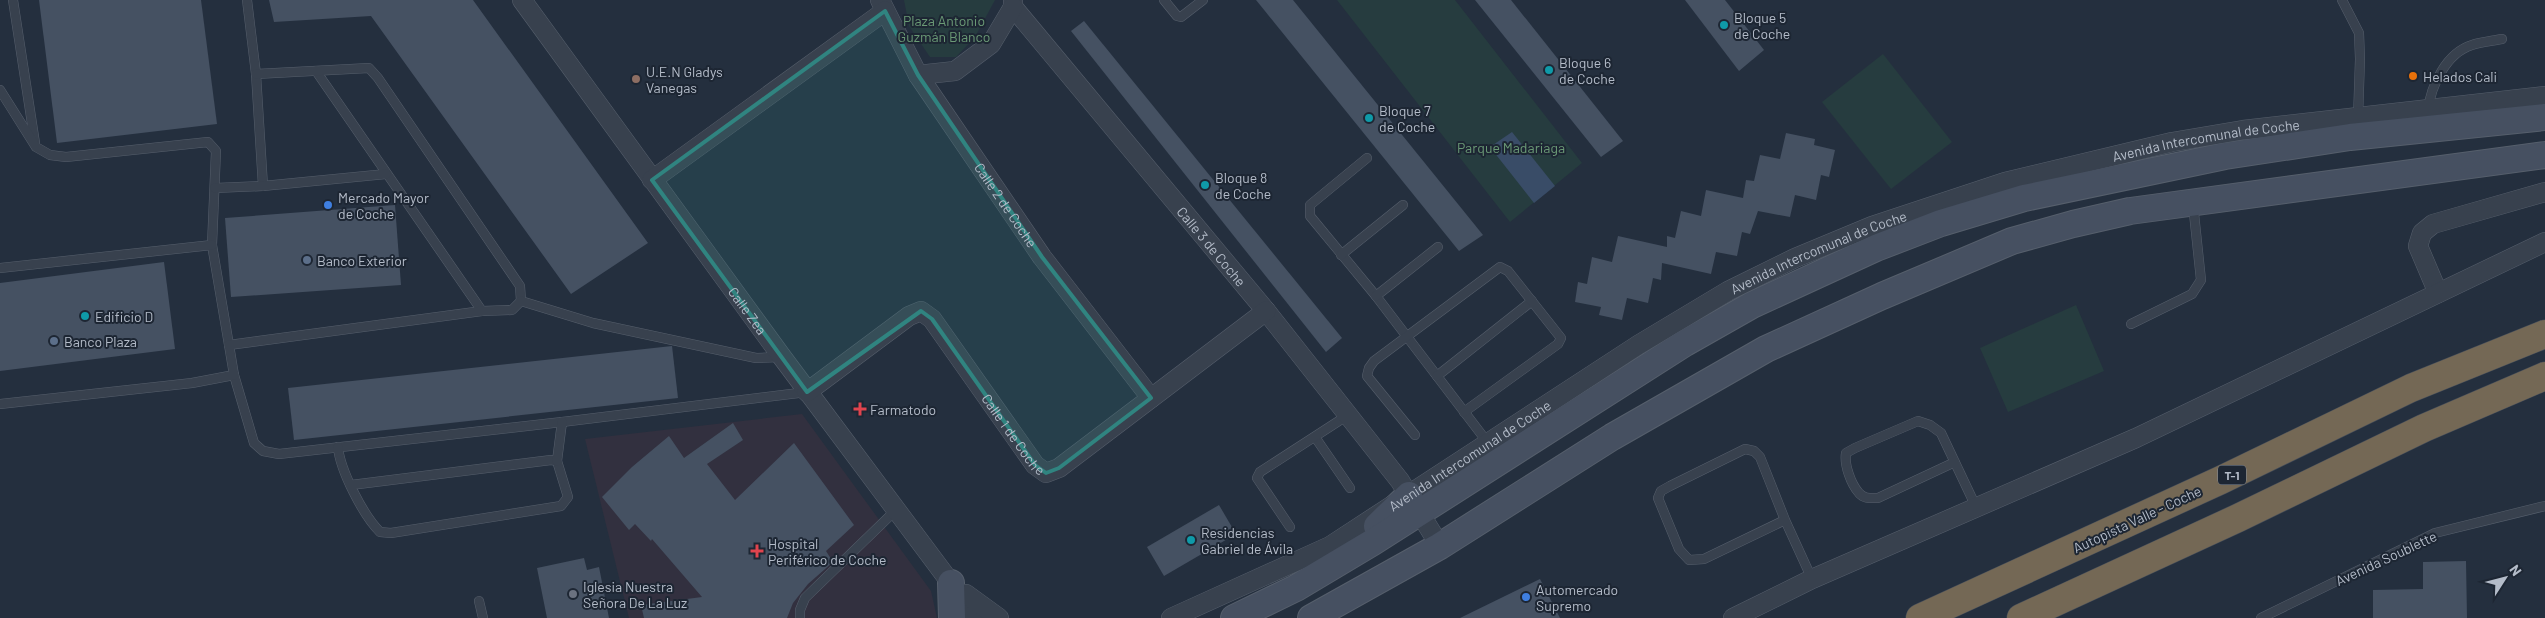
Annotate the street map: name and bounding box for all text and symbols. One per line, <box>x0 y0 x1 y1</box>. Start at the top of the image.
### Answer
place label: Bloque 5 de Coche <box>1734 9 1790 42</box>
park label: Plaza Antonio Guzmán Blanco <box>898 12 990 45</box>
marker: Bloque 5 de Coche <box>1718 19 1730 31</box>
place label: Bloque 6 de Coche <box>1559 54 1615 87</box>
place label: U.E.N Gladys Vanegas <box>646 63 723 96</box>
marker: Bloque 6 de Coche <box>1543 64 1555 76</box>
place label: Helados Cali <box>2423 68 2497 85</box>
marker: Helados Cali <box>2407 70 2419 82</box>
marker: U.E.N Gladys Vanegas <box>630 73 642 85</box>
place label: Bloque 7 de Coche <box>1379 102 1435 135</box>
marker: Bloque 7 de Coche <box>1363 112 1375 124</box>
street label: Avenida Intercomunal de Coche <box>2110 115 2301 165</box>
park label: Parque Madariaga <box>1457 139 1565 156</box>
street label: Calle 2 de Coche <box>971 159 1041 250</box>
place label: Bloque 8 de Coche <box>1215 169 1271 202</box>
marker: Bloque 8 de Coche <box>1199 179 1211 191</box>
place label: Mercado Mayor de Coche <box>338 189 429 222</box>
marker: Mercado Mayor de Coche <box>322 199 334 211</box>
street label: Calle 3 de Coche <box>1174 203 1250 289</box>
street label: Avenida Intercomunal de Coche <box>1727 207 1909 297</box>
place label: Banco Exterior <box>317 252 407 269</box>
marker: Banco Exterior <box>301 254 313 266</box>
street label: Calle Zea <box>725 283 771 337</box>
place label: Edificio D <box>95 308 153 325</box>
marker: Edificio D <box>79 310 91 322</box>
place label: Banco Plaza <box>64 333 137 350</box>
marker: Banco Plaza <box>48 335 60 347</box>
street label: Calle 1 de Coche <box>979 390 1049 478</box>
street label: Avenida Intercomunal de Coche <box>1385 396 1554 514</box>
place label: Farmatodo <box>870 401 936 418</box>
marker: Farmatodo <box>854 403 866 415</box>
road number: T-1 <box>2218 466 2246 484</box>
street label: Autopista Valle - Coche <box>2070 482 2204 556</box>
place label: Residencias Gabriel de Ávila <box>1201 524 1293 557</box>
street label: Avenida Soublette <box>2333 527 2439 589</box>
marker: Residencias Gabriel de Ávila <box>1185 534 1197 546</box>
place label: Hospital Periférico de Coche <box>768 535 887 568</box>
marker: Hospital Periférico de Coche <box>750 544 764 558</box>
north arrow <box>2480 553 2530 603</box>
text: N <box>2506 561 2526 579</box>
place label: Iglesia Nuestra Señora De La Luz <box>583 578 687 611</box>
place label: Automercado Supremo <box>1536 581 1618 614</box>
marker: Iglesia Nuestra Señora De La Luz <box>567 588 579 600</box>
marker: Automercado Supremo <box>1520 591 1532 603</box>

